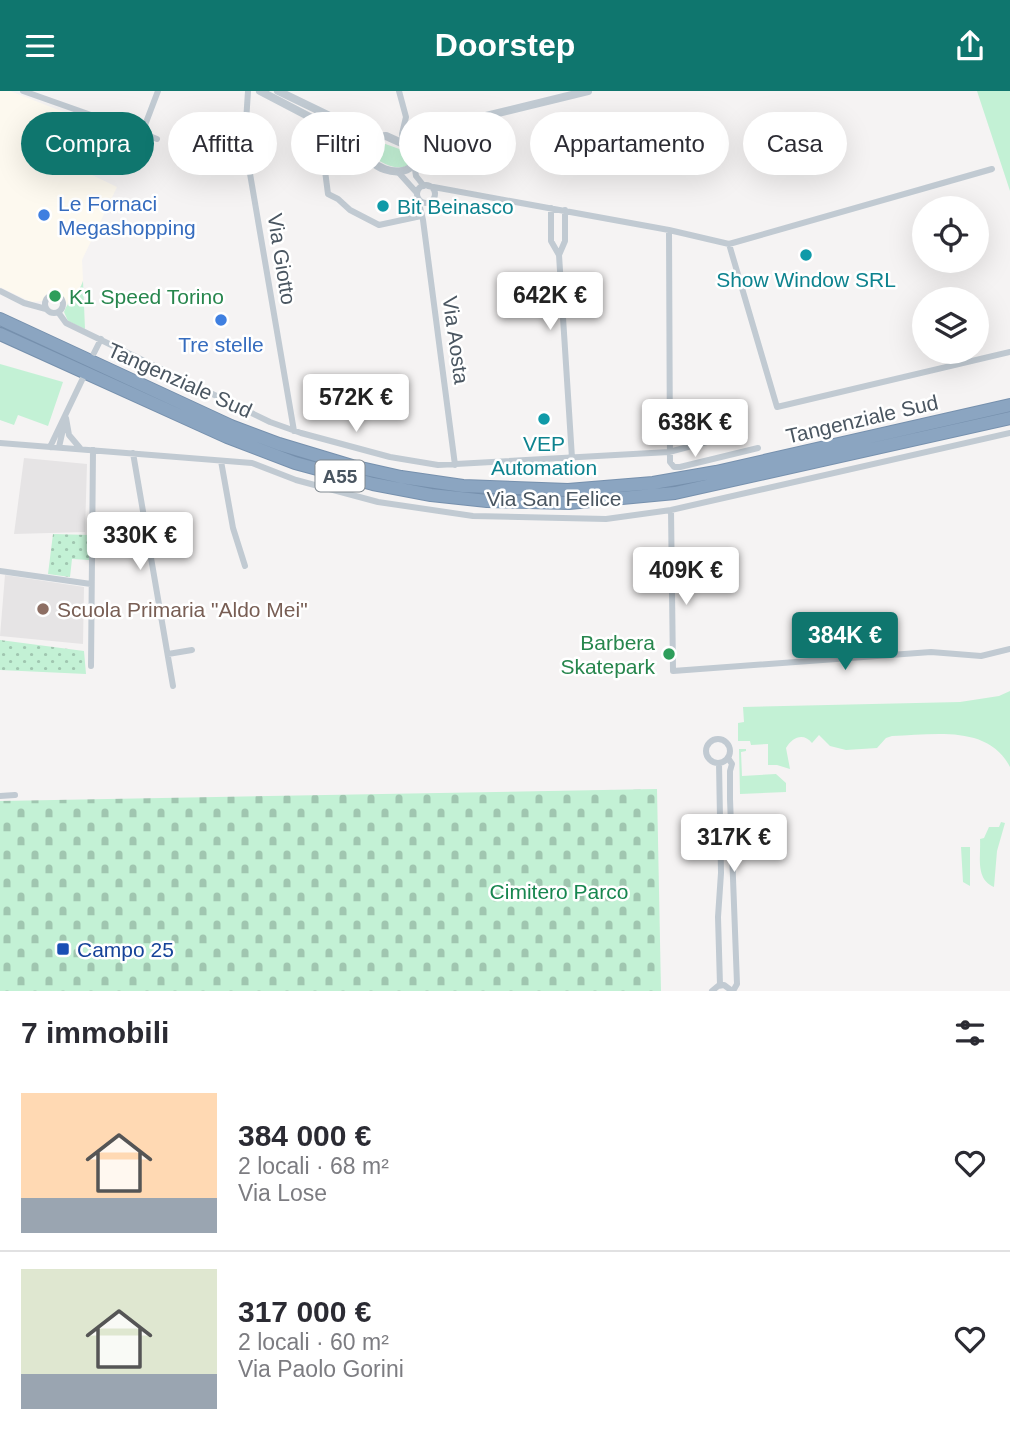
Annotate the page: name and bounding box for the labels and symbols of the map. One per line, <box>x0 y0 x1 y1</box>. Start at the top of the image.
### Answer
place label: Le Fornaci Megashopping <box>58 192 196 239</box>
place label: Bit Beinasco <box>397 195 514 218</box>
marker: Bit Beinasco <box>375 198 391 214</box>
marker: Le Fornaci Megashopping <box>36 207 52 223</box>
street label: Via Giotto <box>263 212 301 306</box>
marker: Show Window SRL <box>798 247 814 263</box>
place label: Show Window SRL <box>716 268 896 291</box>
pin: 642K € <box>493 273 607 332</box>
place label: K1 Speed Torino <box>69 285 224 308</box>
marker: K1 Speed Torino <box>47 288 63 304</box>
street label: Via Aosta <box>438 295 474 386</box>
marker: Tre stelle <box>213 312 229 328</box>
place label: Tre stelle <box>178 333 264 356</box>
street label: Tangenziale Sud <box>104 338 256 422</box>
pin: 572K € <box>299 375 413 434</box>
street label: Tangenziale Sud <box>784 390 940 448</box>
pin: 638K € <box>638 399 752 459</box>
marker: VEP Automation <box>536 411 552 427</box>
place label: VEP Automation <box>491 432 597 479</box>
road number: A55 <box>316 461 364 491</box>
street label: Via San Felice <box>486 487 622 510</box>
pin: 330K € <box>83 512 197 572</box>
pin: 409K € <box>629 547 743 607</box>
place label: Scuola Primaria "Aldo Mei" <box>57 598 308 621</box>
marker: Scuola Primaria "Aldo Mei" <box>35 601 51 617</box>
pin: 384K € <box>788 613 902 672</box>
place label: Barbera Skatepark <box>560 631 655 678</box>
marker: Barbera Skatepark <box>661 646 677 662</box>
pin: 317K € <box>677 815 791 874</box>
park label: Cimitero Parco <box>490 880 628 903</box>
place label: Campo 25 <box>77 938 174 961</box>
marker: Campo 25 <box>55 941 71 957</box>

